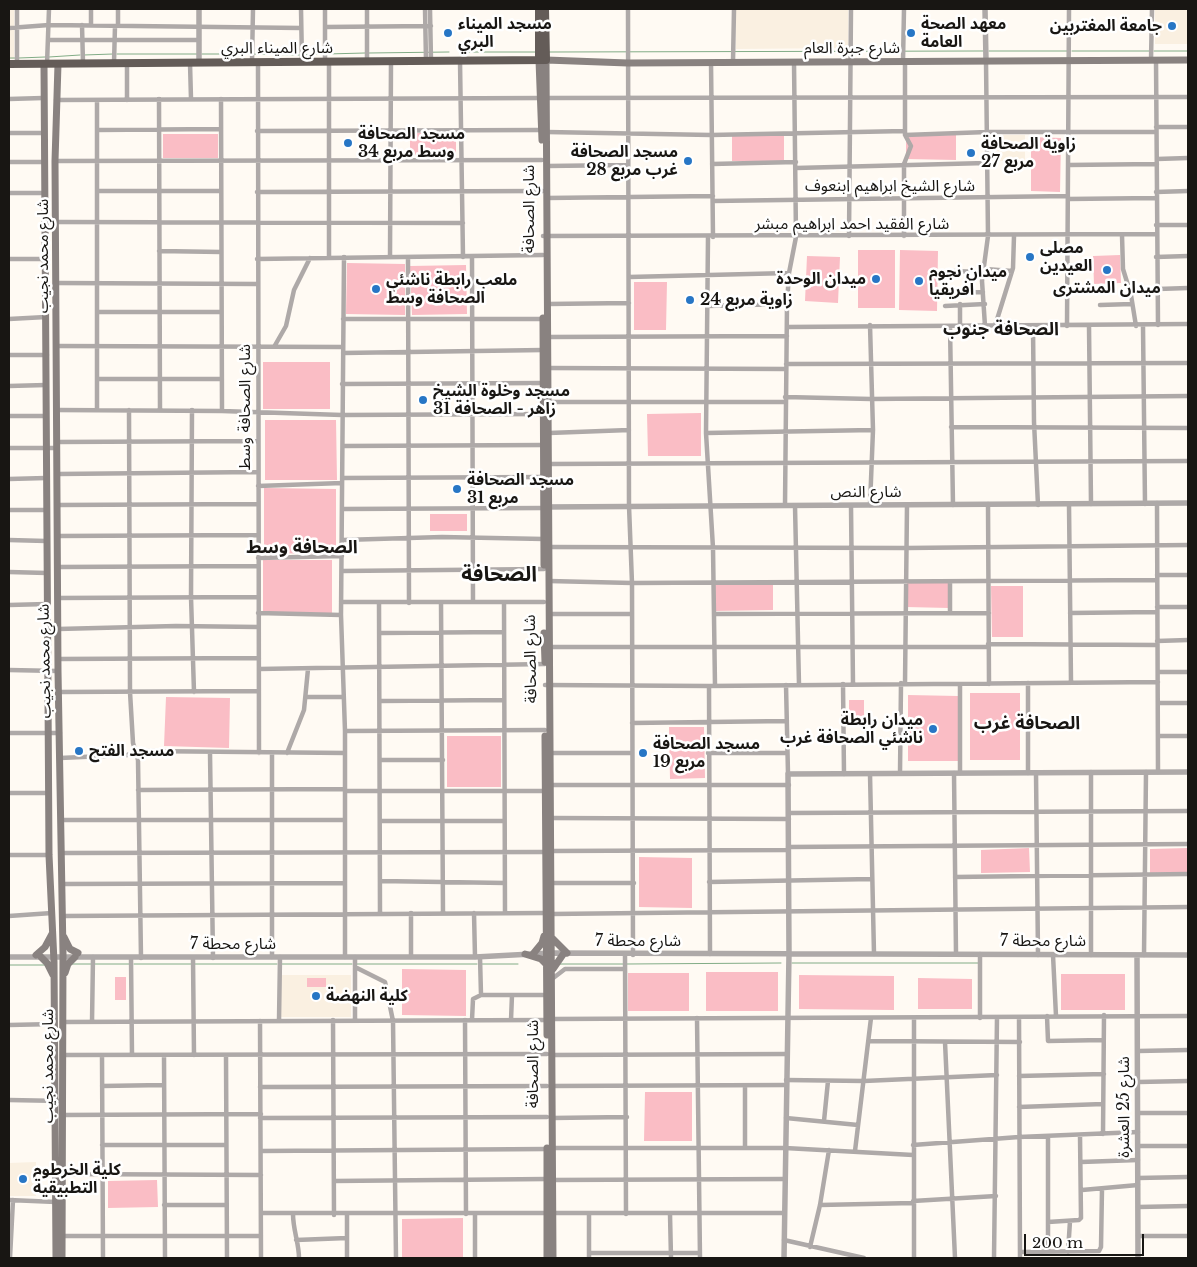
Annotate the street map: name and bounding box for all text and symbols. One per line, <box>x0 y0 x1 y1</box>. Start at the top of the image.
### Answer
place label: مسجد الميناء البري <box>458 14 552 52</box>
place label: معهد الصحة العامة <box>921 14 1006 52</box>
place label: جامعة المغتربين <box>1050 16 1162 36</box>
marker: جامعة المغتربين <box>1166 20 1178 32</box>
marker: مسجد الميناء البري <box>442 27 454 39</box>
marker: معهد الصحة العامة <box>905 27 917 39</box>
street label: شارع الميناء البري <box>221 38 333 58</box>
street label: شارع جبرة العام <box>804 38 900 58</box>
place label: مسجد الصحافة وسط مربع 34 <box>358 124 465 162</box>
place label: زاوية الصحافة مربع 27 <box>981 134 1076 172</box>
marker: مسجد الصحافة وسط مربع 34 <box>342 137 354 149</box>
place label: مسجد الصحافة غرب مربع 28 <box>571 142 678 180</box>
marker: زاوية الصحافة مربع 27 <box>965 147 977 159</box>
marker: مسجد الصحافة غرب مربع 28 <box>682 155 694 167</box>
street label: شارع الصحافة <box>519 165 539 253</box>
street label: شارع الشيخ ابراهيم ابنعوف <box>805 176 975 196</box>
street label: شارع محمد نجيب <box>33 199 53 313</box>
street label: شارع الفقيد احمد ابراهيم مبشر <box>755 214 949 234</box>
place label: مصلى العيدين <box>1040 238 1092 276</box>
marker: مصلى العيدين <box>1024 251 1036 263</box>
place label: ميدان نجوم افريقيا <box>929 262 1007 300</box>
marker: ميدان المشترى <box>1101 264 1113 276</box>
place label: ميدان الوحدة <box>776 269 866 289</box>
place label: ملعب رابطة ناشئي الصحافة وسط <box>386 270 517 308</box>
marker: ميدان الوحدة <box>870 273 882 285</box>
marker: ميدان نجوم افريقيا <box>913 275 925 287</box>
place label: ميدان المشترى <box>1053 278 1161 298</box>
marker: ملعب رابطة ناشئي الصحافة وسط <box>370 283 382 295</box>
place label: زاوية مربع 24 <box>700 290 793 310</box>
marker: زاوية مربع 24 <box>684 294 696 306</box>
district label: الصحافة جنوب <box>943 319 1059 341</box>
street label: شارع الصحافة وسط <box>235 344 255 470</box>
place label: مسجد وخلوة الشيخ زاهر - الصحافة 31 <box>433 381 570 419</box>
marker: مسجد وخلوة الشيخ زاهر - الصحافة 31 <box>417 394 429 406</box>
place label: مسجد الصحافة مربع 31 <box>467 470 574 508</box>
street label: شارع النص <box>831 482 901 502</box>
marker: مسجد الصحافة مربع 31 <box>451 483 463 495</box>
district label: الصحافة وسط <box>246 537 358 559</box>
district label: الصحافة <box>461 562 537 588</box>
street label: شارع محمد نجيب <box>34 604 56 718</box>
street label: شارع الصحافة <box>521 614 541 704</box>
place label: ميدان رابطة ناشئي الصحافة غرب <box>780 710 923 748</box>
district label: الصحافة غرب <box>974 713 1080 735</box>
marker: ميدان رابطة ناشئي الصحافة غرب <box>927 723 939 735</box>
place label: مسجد الصحافة مربع 19 <box>653 734 760 772</box>
place label: مسجد الفتح <box>89 741 174 761</box>
marker: مسجد الفتح <box>73 745 85 757</box>
marker: مسجد الصحافة مربع 19 <box>637 747 649 759</box>
street label: شارع محطة 7 <box>595 931 681 951</box>
street label: شارع محطة 7 <box>1000 931 1086 951</box>
street label: شارع محطة 7 <box>190 934 276 954</box>
place label: كلية النهضة <box>326 986 408 1006</box>
marker: كلية النهضة <box>310 990 322 1002</box>
street label: شارع محمد نجيب <box>38 1009 58 1123</box>
street label: شارع الصحافة <box>523 1020 543 1108</box>
street label: شارع 25 العشرة <box>1114 1056 1134 1158</box>
place label: كلية الخرطوم التطبيقية <box>33 1160 121 1198</box>
marker: كلية الخرطوم التطبيقية <box>17 1173 29 1185</box>
scale bar <box>1027 1224 1147 1256</box>
text: 200 m <box>1032 1233 1083 1252</box>

